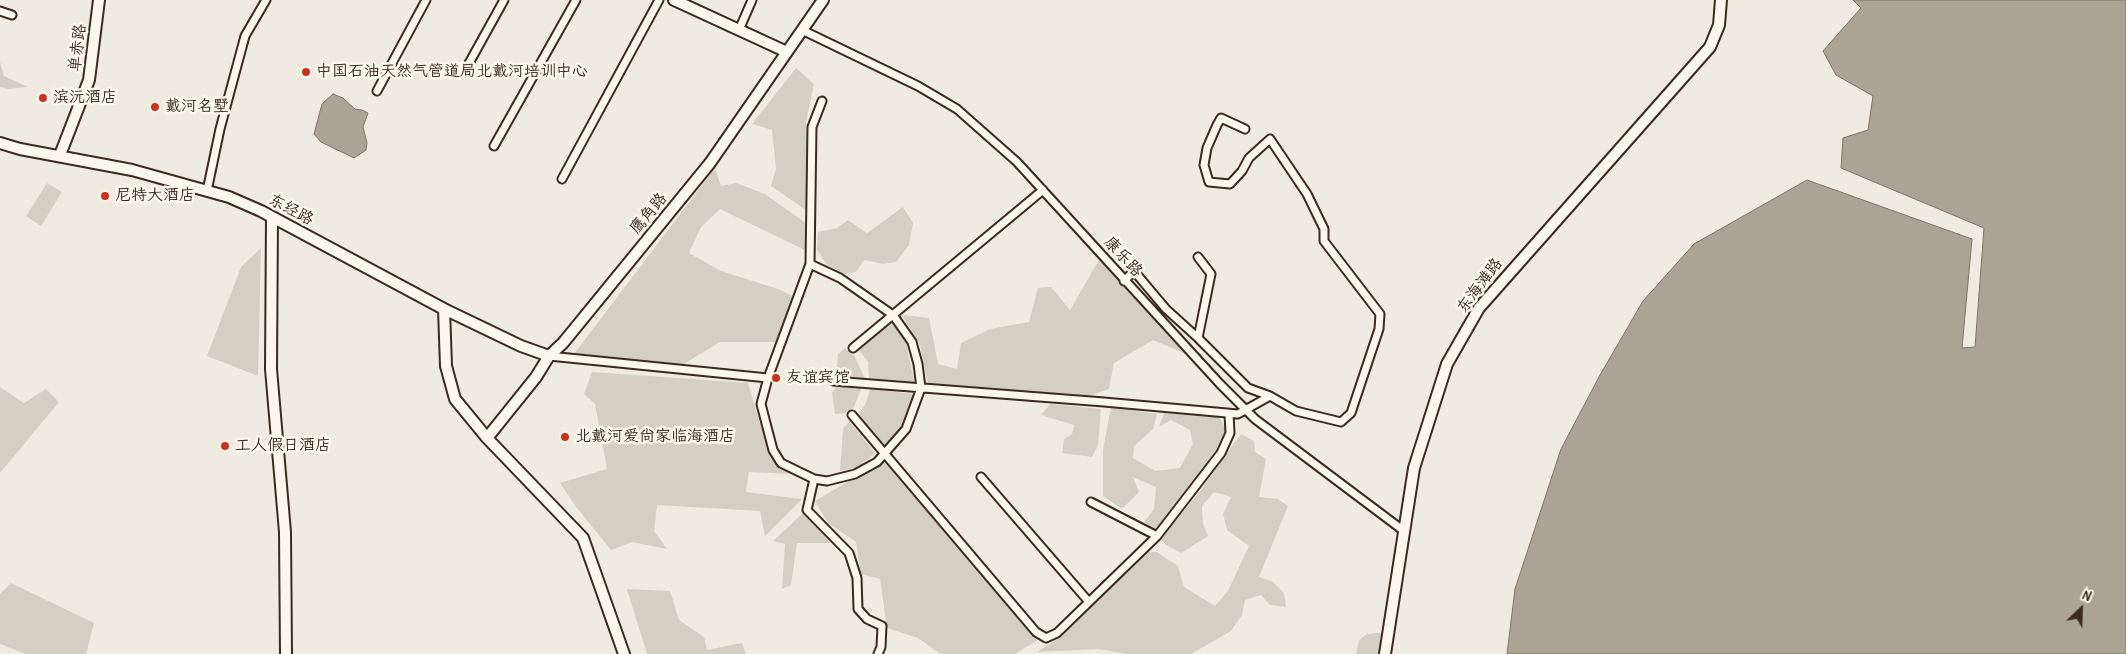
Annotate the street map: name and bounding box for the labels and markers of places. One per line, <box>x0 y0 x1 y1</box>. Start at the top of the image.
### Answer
place label: 中国石油天然气管道局北戴河培训中心 <box>316 62 588 82</box>
marker: 中国石油天然气管道局北戴河培训中心 <box>300 66 312 78</box>
place label: 滨沅酒店 <box>53 88 117 108</box>
marker: 滨沅酒店 <box>37 92 49 104</box>
place label: 戴河名墅 <box>165 97 229 117</box>
marker: 戴河名墅 <box>149 101 161 113</box>
place label: 尼特大酒店 <box>115 186 195 206</box>
marker: 尼特大酒店 <box>99 190 111 202</box>
place label: 友谊宾馆 <box>786 368 850 388</box>
marker: 友谊宾馆 <box>770 372 782 384</box>
place label: 北戴河爱尚家临海酒店 <box>575 427 735 447</box>
marker: 北戴河爱尚家临海酒店 <box>559 431 571 443</box>
place label: 工人假日酒店 <box>235 436 331 456</box>
marker: 工人假日酒店 <box>219 440 231 452</box>

